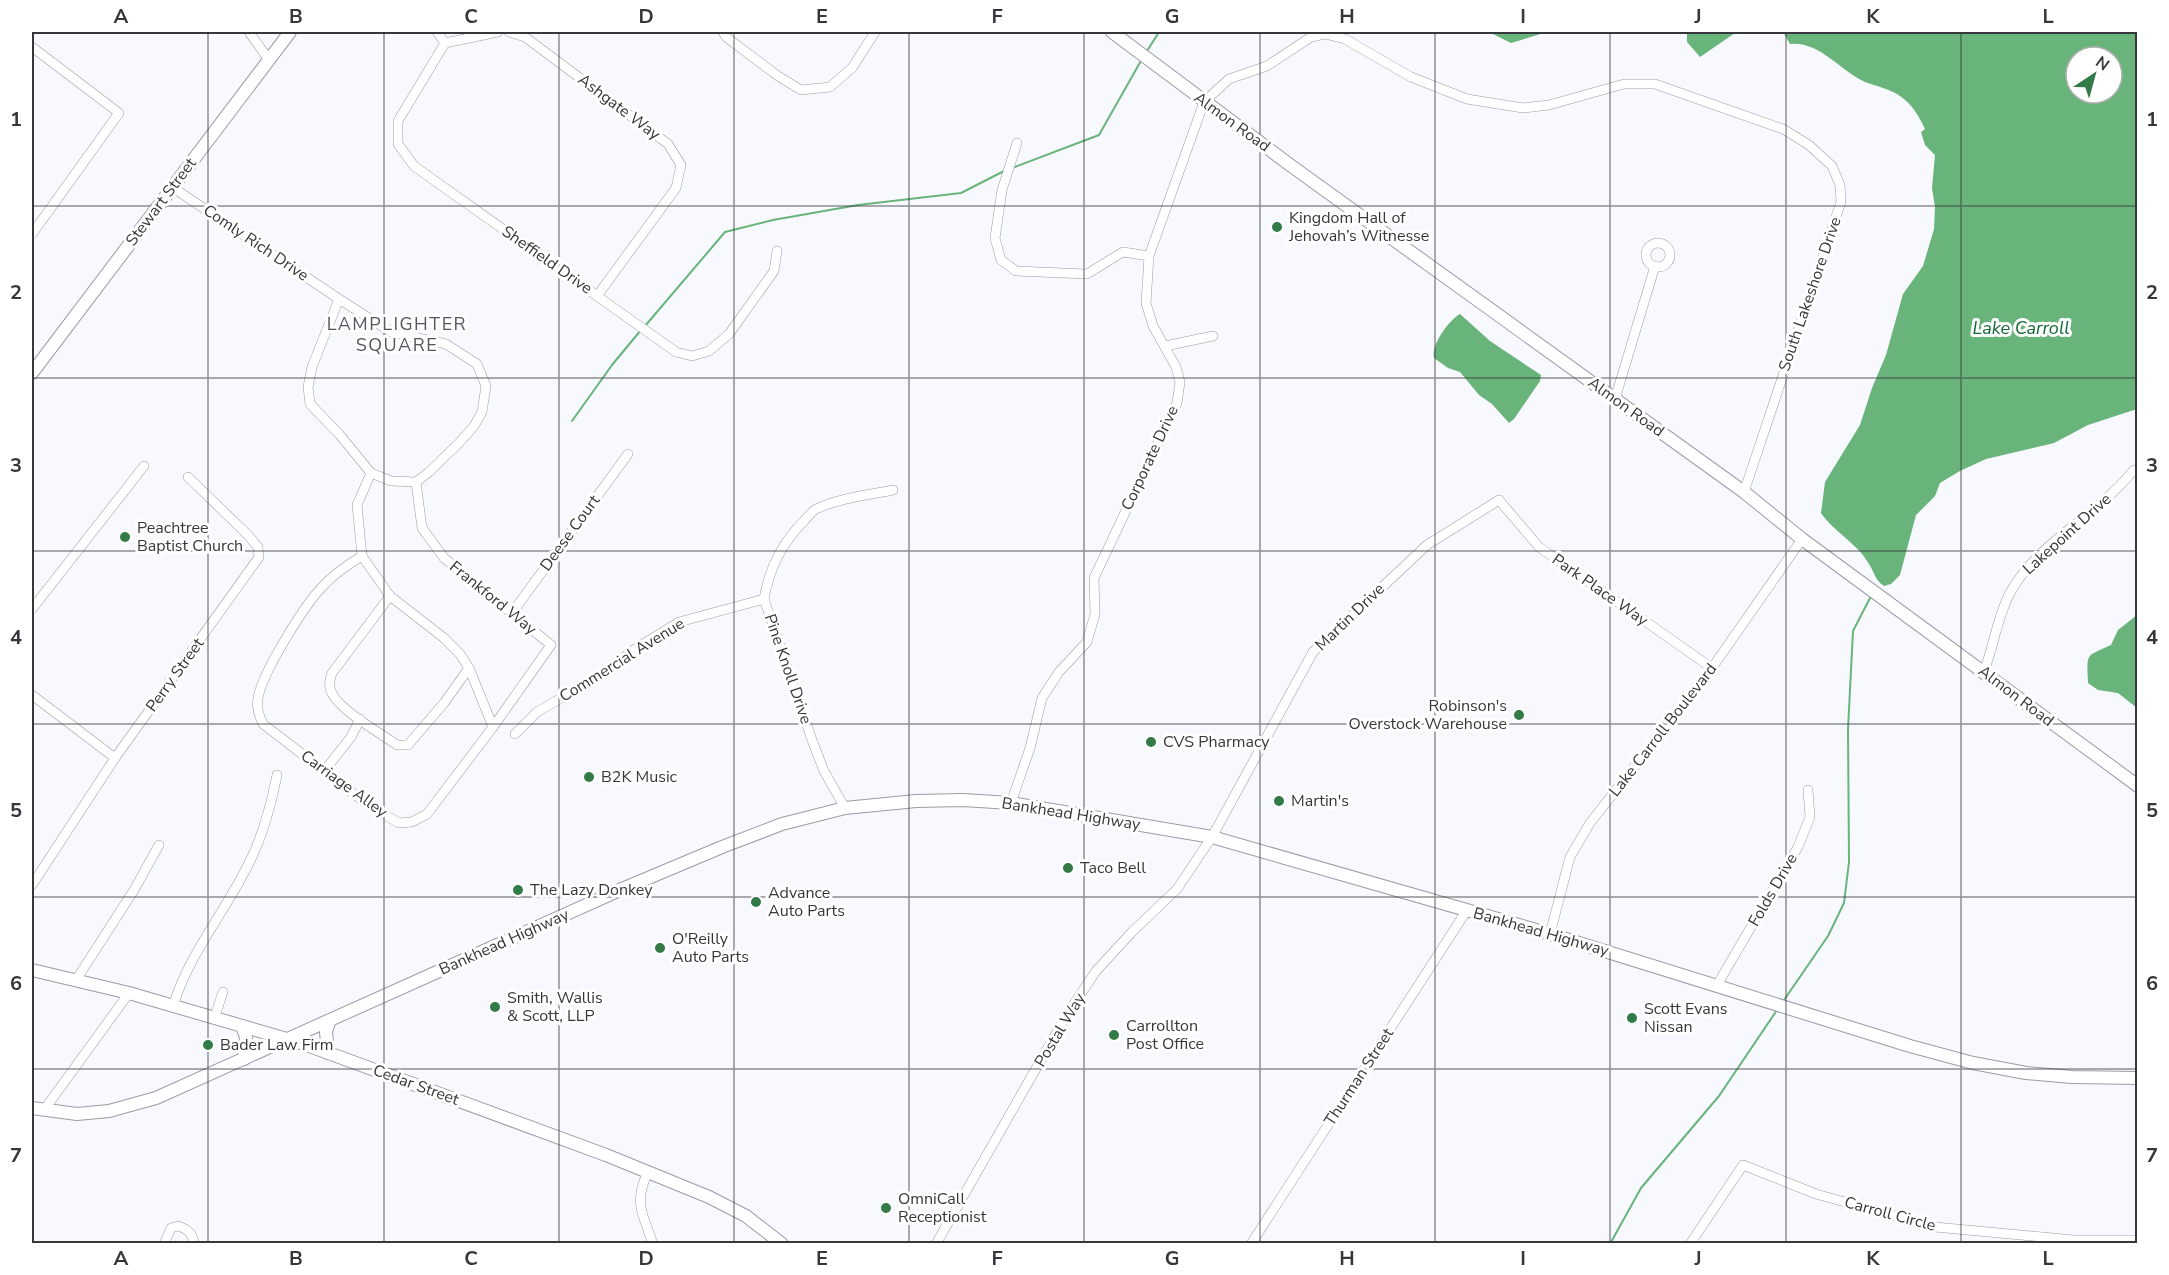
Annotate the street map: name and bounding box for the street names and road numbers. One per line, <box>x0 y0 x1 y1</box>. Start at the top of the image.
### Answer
street label: Ashgate Way <box>573 69 665 146</box>
street label: Almon Road <box>1189 87 1275 157</box>
street label: Stewart Street <box>121 153 202 251</box>
street label: Comly Rich Drive <box>199 200 313 286</box>
street label: South Lakeshore Drive <box>1773 214 1847 374</box>
street label: Sheffield Drive <box>497 221 597 299</box>
street label: Almon Road <box>1583 372 1669 442</box>
street label: Corporate Drive <box>1116 402 1184 514</box>
street label: Lakepoint Drive <box>2018 488 2116 580</box>
street label: Deese Court <box>535 490 605 575</box>
street label: Park Place Way <box>1548 549 1653 632</box>
street label: Frankford Way <box>445 556 542 640</box>
street label: Martin Drive <box>1310 578 1390 656</box>
street label: Pine Knoll Drive <box>759 611 817 727</box>
street label: Commercial Avenue <box>555 613 689 707</box>
street label: Perry Street <box>141 633 209 716</box>
street label: Lake Carroll Boulevard <box>1604 659 1722 801</box>
street label: Almon Road <box>1974 660 2058 732</box>
street label: Carriage Alley <box>296 745 392 823</box>
street label: Bankhead Highway <box>1000 792 1143 836</box>
street label: Folds Drive <box>1743 849 1803 931</box>
street label: Bankhead Highway <box>1471 902 1612 962</box>
street label: Bankhead Highway <box>436 903 573 981</box>
street label: Postal Way <box>1029 988 1091 1071</box>
street label: Thurman Street <box>1319 1024 1399 1130</box>
street label: Cedar Street <box>370 1059 462 1111</box>
street label: Carroll Circle <box>1842 1191 1938 1237</box>

